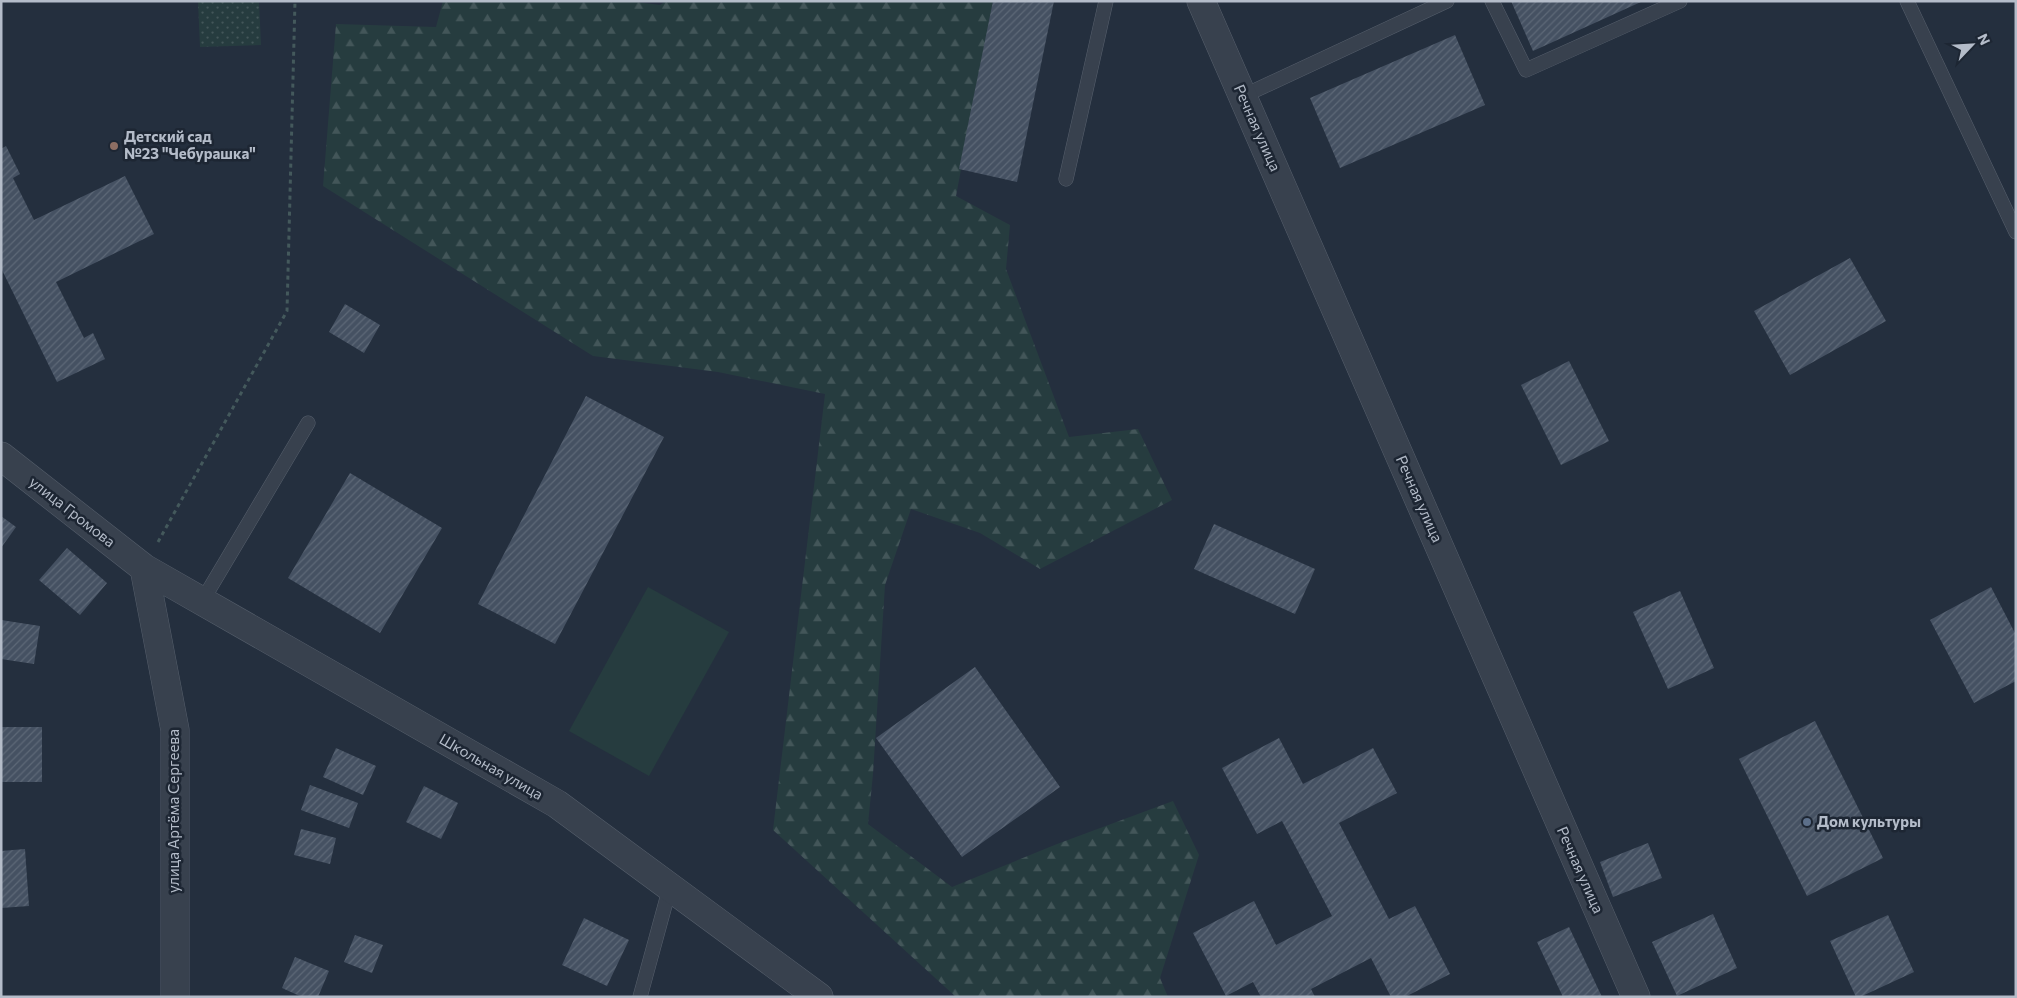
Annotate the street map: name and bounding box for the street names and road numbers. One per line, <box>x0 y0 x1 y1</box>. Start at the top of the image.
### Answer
street label: Речная улица <box>1231 81 1285 174</box>
street label: Речная улица <box>1393 452 1447 545</box>
street label: улица Громова <box>26 472 119 550</box>
street label: улица Артёма Сергеева <box>164 729 182 893</box>
street label: Школьная улица <box>436 729 547 803</box>
street label: Речная улица <box>1554 823 1608 916</box>

